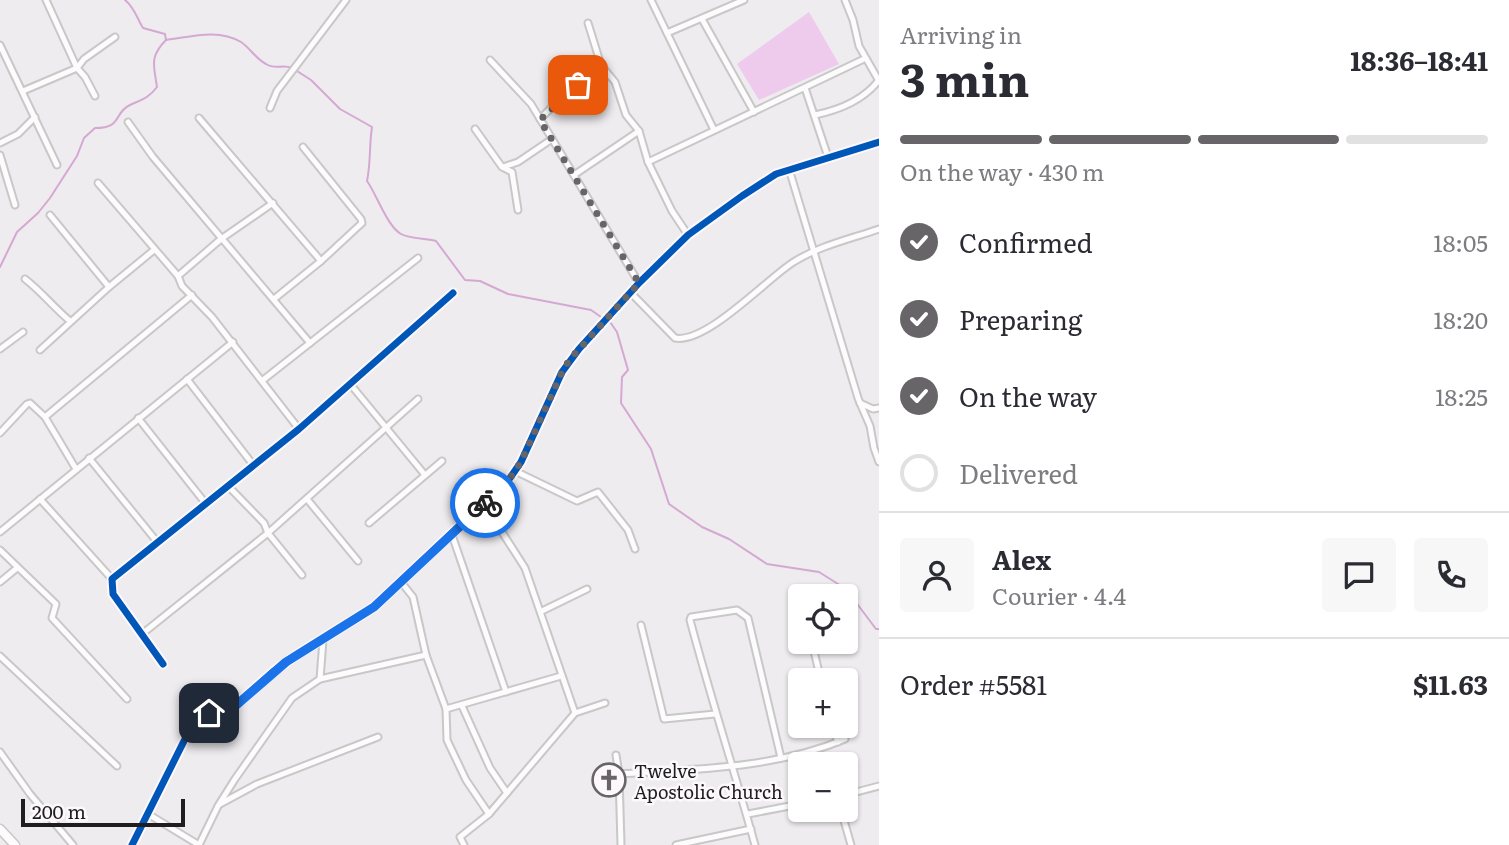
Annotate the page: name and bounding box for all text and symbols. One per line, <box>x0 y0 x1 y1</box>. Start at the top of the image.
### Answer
text: Arriving in <box>900 17 1022 51</box>
text: 18:36–18:41 <box>1350 40 1488 79</box>
text: 3 min <box>900 43 1030 111</box>
pin <box>548 55 608 115</box>
icon: bag <box>559 66 597 104</box>
text: On the way · 430 m <box>900 154 1104 188</box>
text: Confirmed <box>959 222 1093 261</box>
icon: check <box>900 223 938 261</box>
text: 18:05 <box>1433 225 1488 259</box>
text: Preparing <box>959 299 1082 338</box>
icon: check <box>900 300 938 338</box>
text: 18:20 <box>1434 302 1488 336</box>
text: On the way <box>959 376 1097 415</box>
icon: check <box>900 377 938 415</box>
text: 18:25 <box>1435 379 1488 413</box>
text: Delivered <box>959 453 1078 492</box>
courier <box>450 468 520 538</box>
icon: bike <box>466 484 504 522</box>
button: person <box>900 538 974 612</box>
button: chat <box>1322 538 1396 612</box>
button: phone <box>1414 538 1488 612</box>
text: Alex <box>992 539 1051 578</box>
text: Courier · 4.4 <box>992 578 1126 612</box>
map controls <box>788 584 858 822</box>
button: locate <box>788 584 858 654</box>
text: Order #5581 <box>900 664 1047 703</box>
text: $11.63 <box>1413 664 1488 703</box>
button: + <box>788 668 858 738</box>
pin <box>179 683 239 743</box>
icon: home <box>190 694 228 732</box>
button: − <box>788 752 858 822</box>
place label: Twelve Apostolic Church <box>634 757 783 805</box>
church icon: Twelve Apostolic Church <box>590 761 628 799</box>
scale bar <box>21 796 186 828</box>
text: 200 m <box>32 797 86 825</box>

